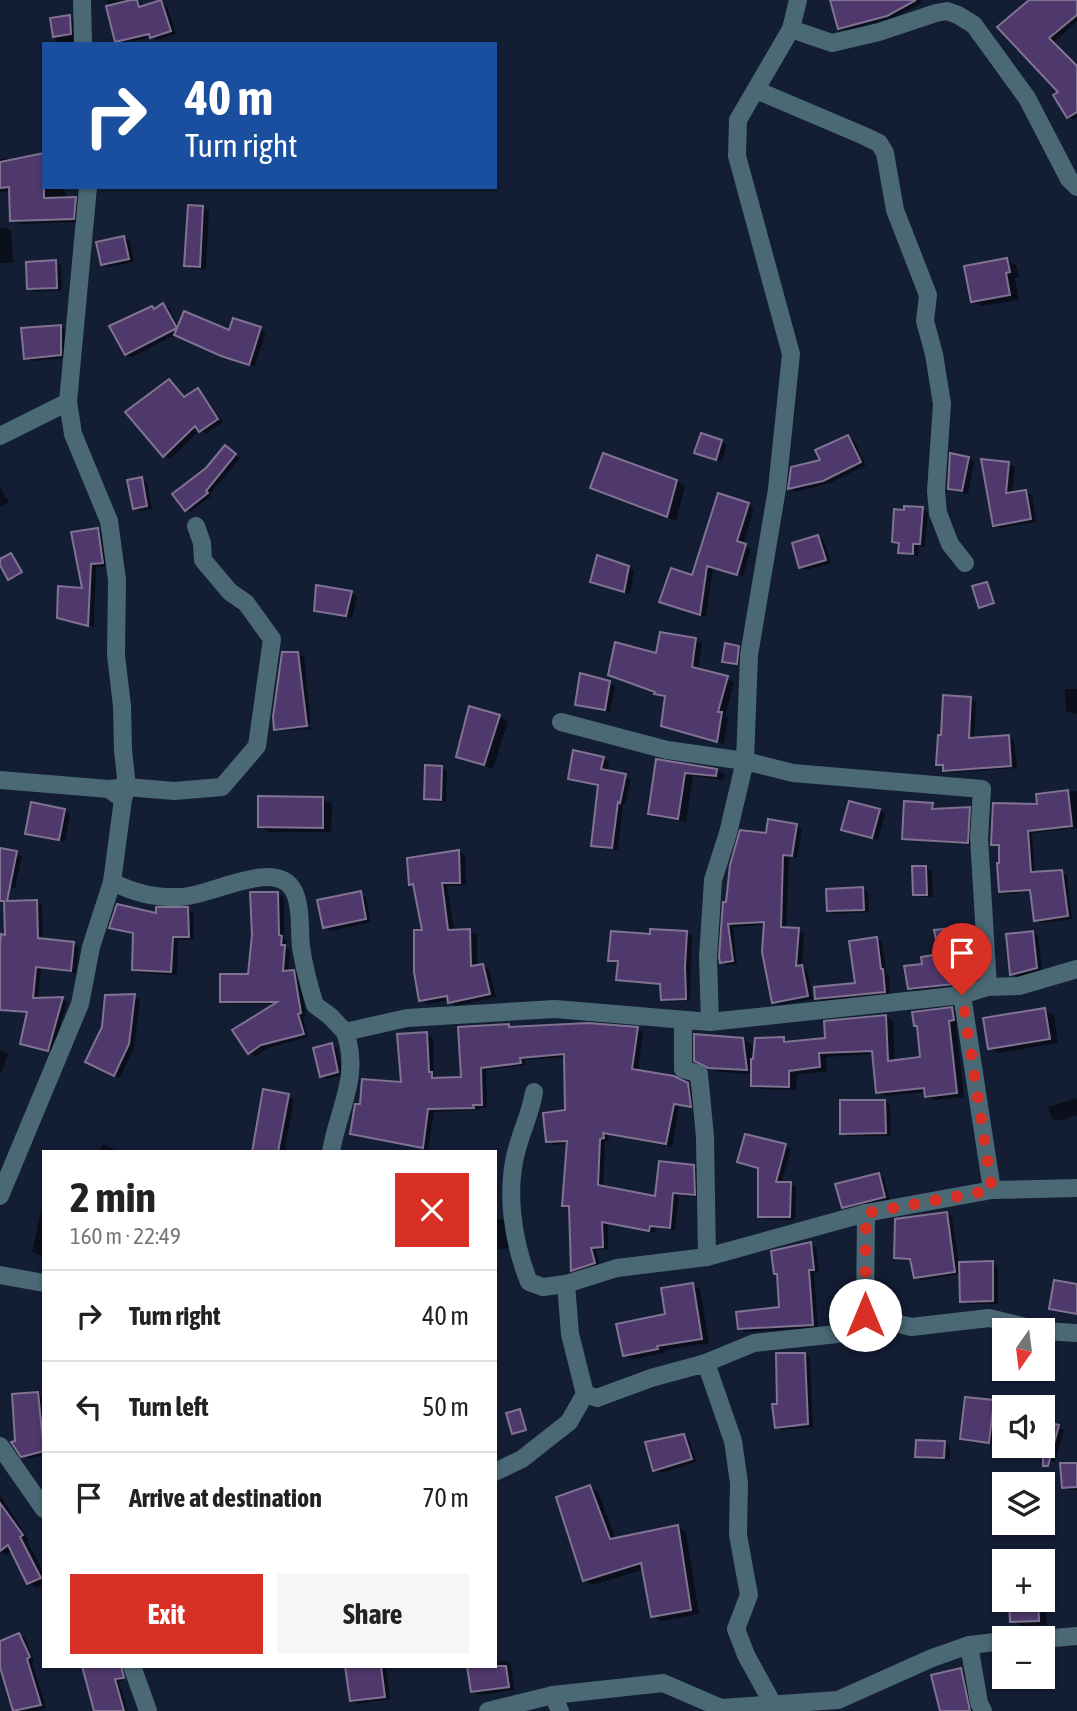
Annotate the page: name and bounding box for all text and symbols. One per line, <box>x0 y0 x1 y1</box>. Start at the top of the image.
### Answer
text: 40 m <box>185 69 273 125</box>
icon: right <box>70 70 161 161</box>
text: Turn right <box>185 127 298 164</box>
pin <box>932 923 992 995</box>
icon: arrive <box>943 934 981 972</box>
text: 2 min <box>70 1173 156 1221</box>
button: close <box>395 1173 469 1247</box>
text: 160 m · 22:49 <box>70 1223 181 1249</box>
position arrow <box>828 1278 902 1352</box>
icon: right <box>70 1297 108 1335</box>
text: Turn right <box>129 1301 220 1331</box>
text: 40 m <box>422 1301 469 1331</box>
north arrow <box>992 1318 1055 1381</box>
map controls <box>992 1318 1055 1689</box>
icon: left <box>70 1388 108 1426</box>
text: Turn left <box>129 1392 209 1422</box>
text: 50 m <box>422 1392 469 1422</box>
button: sound <box>992 1395 1055 1458</box>
button: layers <box>992 1472 1055 1535</box>
icon: arrive <box>70 1479 108 1517</box>
text: Arrive at destination <box>129 1483 322 1513</box>
text: 70 m <box>422 1483 469 1513</box>
button: + <box>992 1549 1055 1612</box>
button: Exit <box>70 1574 263 1654</box>
button: Share <box>277 1574 469 1654</box>
button: − <box>992 1626 1055 1689</box>

